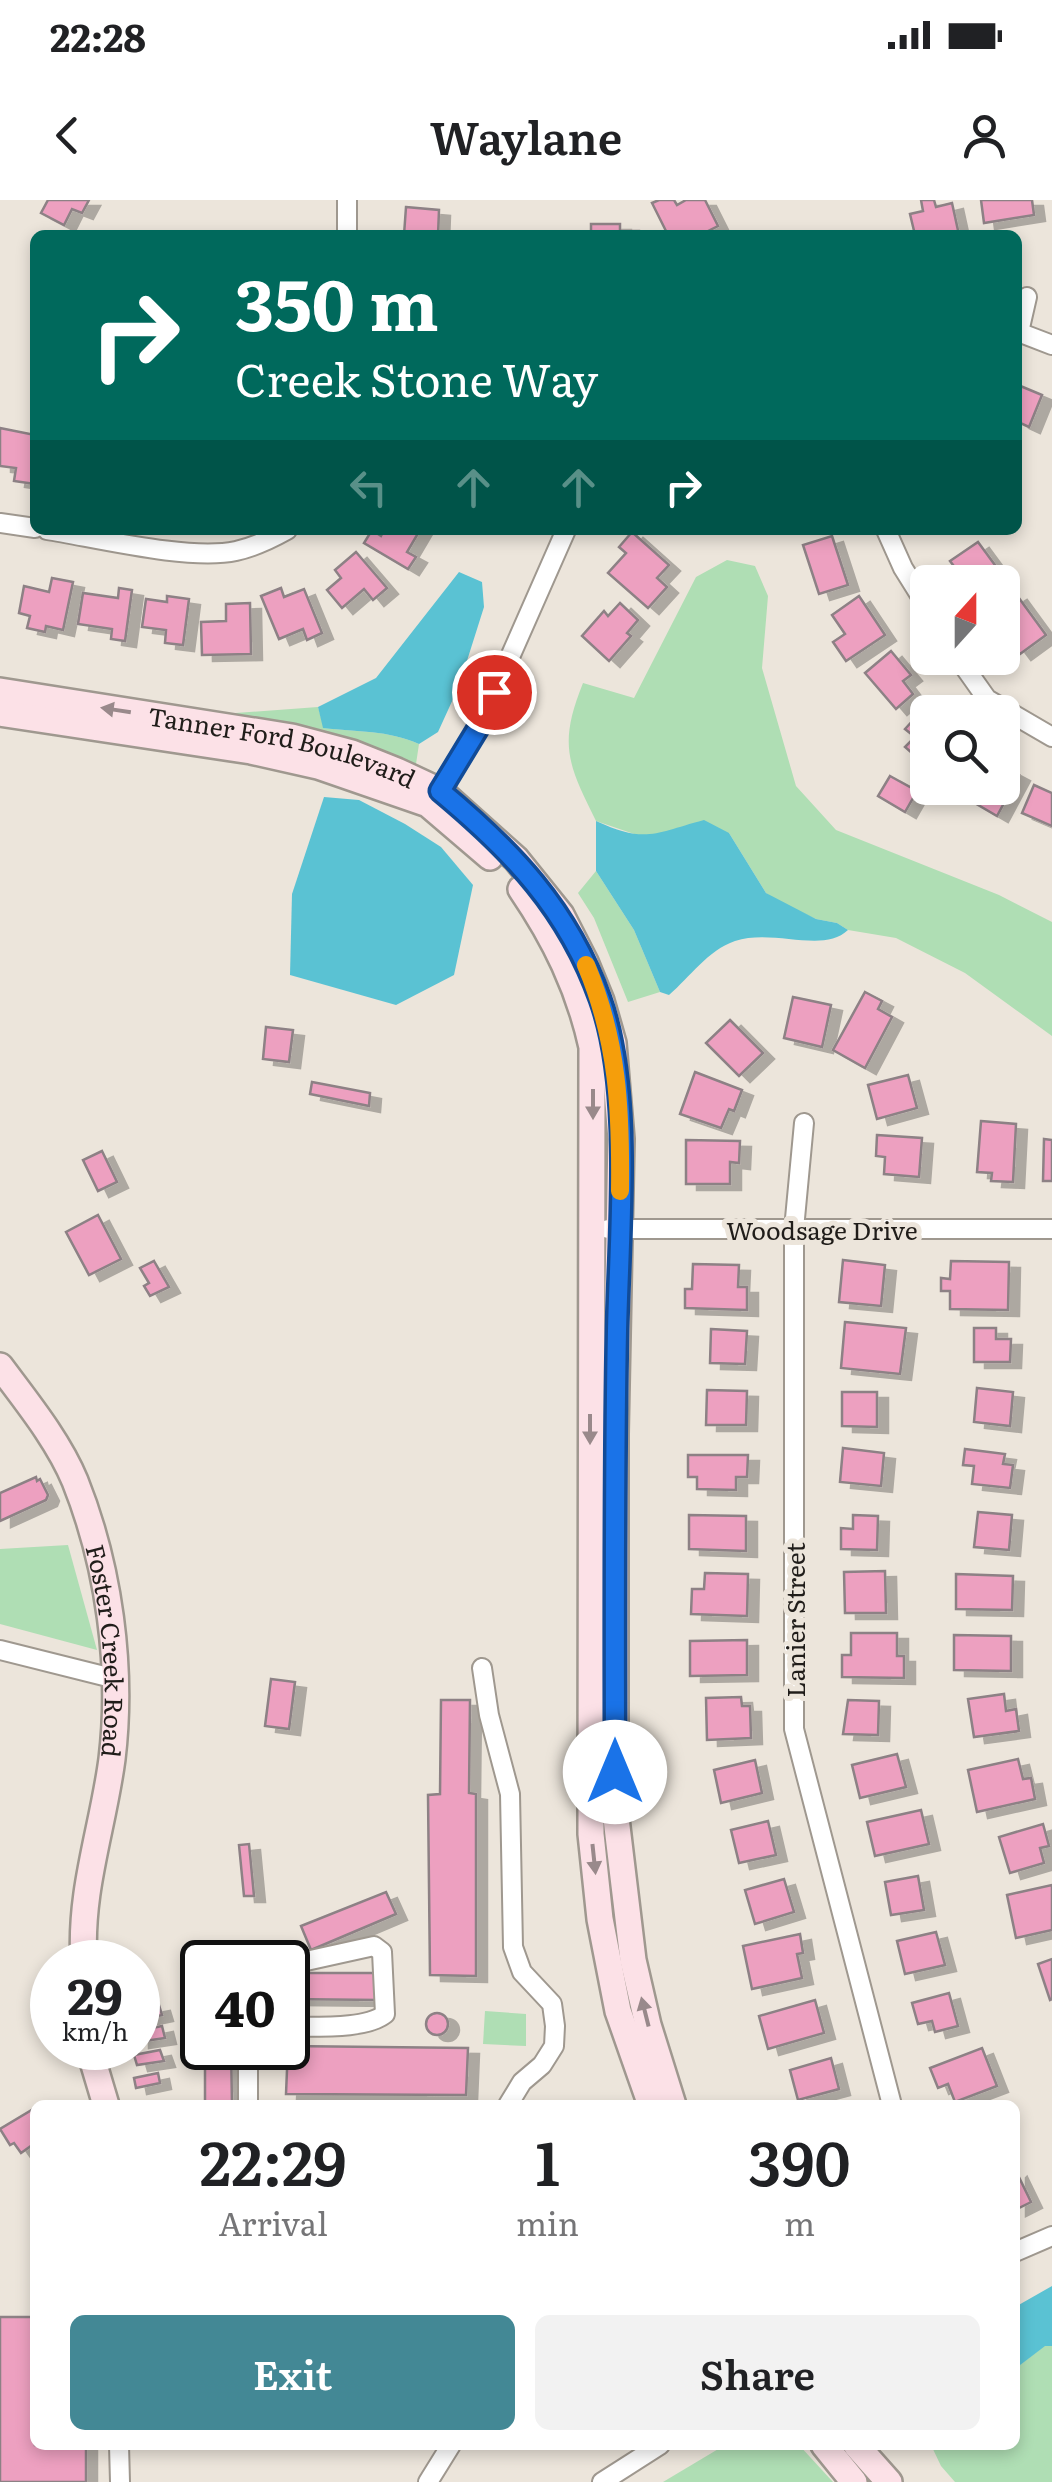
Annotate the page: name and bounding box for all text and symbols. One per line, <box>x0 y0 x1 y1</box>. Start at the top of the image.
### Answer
text: 22:28 <box>50 7 146 64</box>
text: Waylane <box>430 102 622 169</box>
icon: back <box>40 108 95 163</box>
icon: person <box>957 108 1012 163</box>
text: 350 m <box>235 249 439 353</box>
icon: right <box>70 270 200 400</box>
text: Creek Stone Way <box>235 344 598 411</box>
icon: left <box>341 460 396 515</box>
icon: ahead <box>446 460 501 515</box>
icon: ahead <box>551 460 606 515</box>
icon: right <box>656 460 711 515</box>
north arrow <box>910 565 1020 675</box>
map controls <box>910 565 1020 805</box>
pin <box>452 650 537 735</box>
icon: arrive <box>467 665 522 720</box>
button: search <box>910 695 1020 805</box>
street label: Tanner Ford Boulevard <box>146 696 422 796</box>
one-way arrow <box>100 701 131 717</box>
one-way arrow <box>585 1089 601 1121</box>
street label: Woodsage Drive <box>726 1211 918 1248</box>
one-way arrow <box>582 1414 598 1446</box>
street label: Foster Creek Road <box>78 1540 134 1760</box>
street label: Lanier Street <box>776 1542 813 1698</box>
position arrow <box>563 1720 667 1824</box>
one-way arrow <box>586 1844 602 1876</box>
speed limit sign: 40 <box>180 1940 310 2070</box>
text: 29 <box>67 1956 123 2030</box>
one-way arrow <box>637 1996 652 2027</box>
text: km/h <box>62 2012 128 2049</box>
text: 22:29 <box>199 2115 347 2204</box>
text: 1 <box>535 2115 560 2204</box>
text: 390 <box>748 2115 851 2204</box>
text: Arrival <box>218 2198 328 2246</box>
text: min <box>516 2198 579 2246</box>
text: m <box>784 2198 815 2246</box>
button: Exit <box>70 2315 515 2430</box>
button: Share <box>535 2315 980 2430</box>

